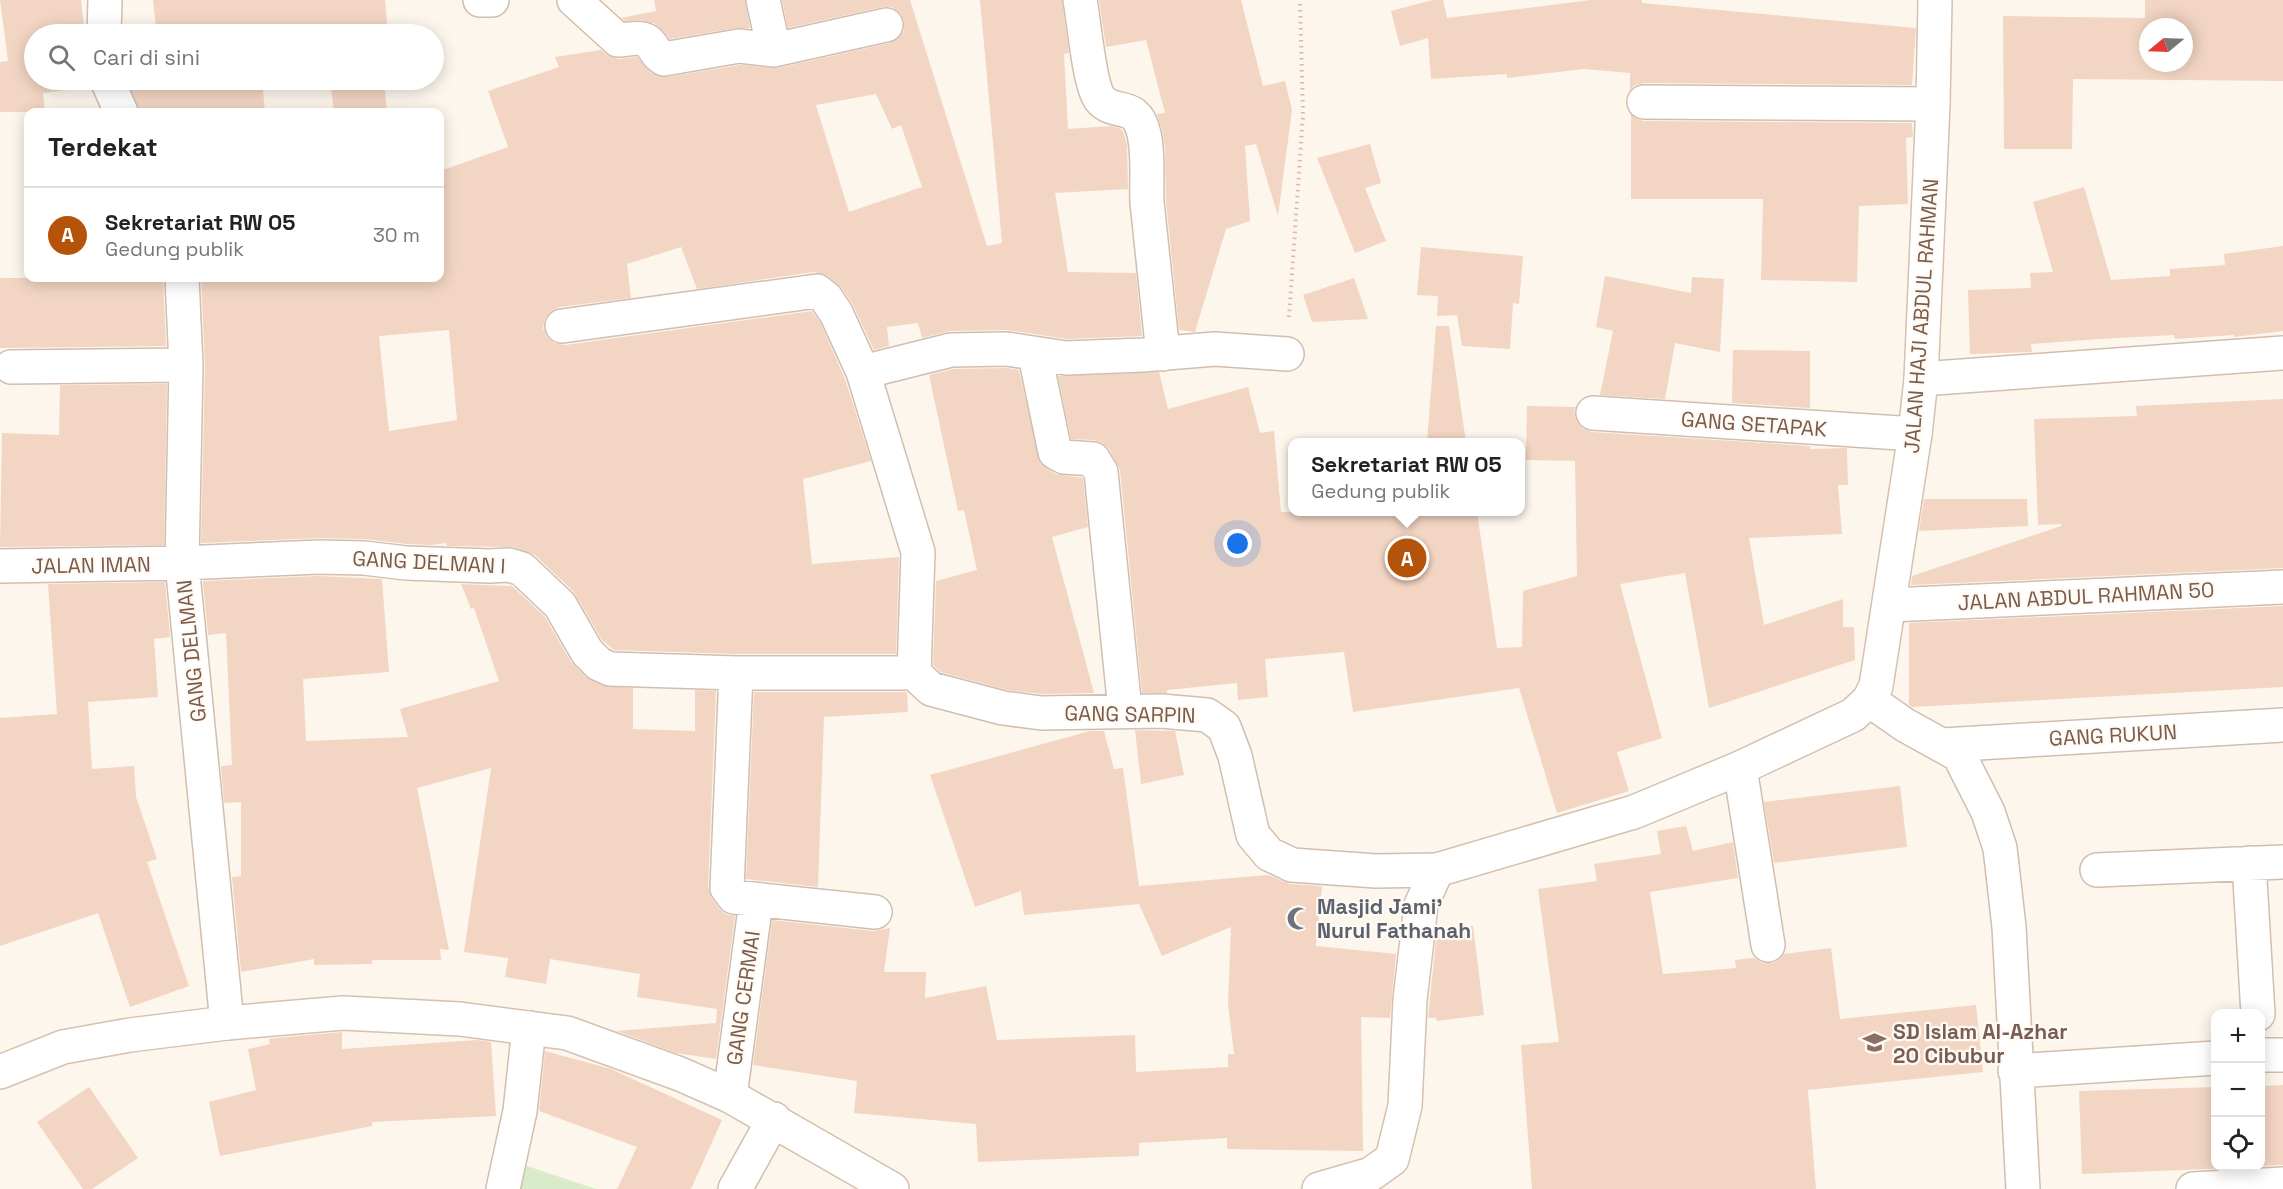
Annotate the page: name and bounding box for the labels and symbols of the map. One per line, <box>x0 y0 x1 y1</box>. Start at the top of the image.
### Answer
north arrow <box>2139 18 2193 72</box>
street label: JALAN HAJI ABDUL RAHMAN <box>1898 178 1944 454</box>
street label: GANG SETAPAK <box>1680 405 1828 443</box>
your location <box>1223 529 1252 558</box>
pin: A <box>1388 536 1426 580</box>
street label: GANG DELMAN I <box>352 545 506 579</box>
street label: JALAN IMAN <box>31 550 151 580</box>
street label: JALAN ABDUL RAHMAN 50 <box>1957 576 2215 616</box>
street label: GANG DELMAN <box>170 579 212 723</box>
street label: GANG SARPIN <box>1064 699 1196 729</box>
street label: GANG RUKUN <box>2048 718 2178 752</box>
place label: Masjid Jami' Nurul Fathanah <box>1317 893 1471 944</box>
mosque icon: Masjid Jami' Nurul Fathanah <box>1286 905 1312 931</box>
street label: GANG CERMAI <box>720 929 766 1067</box>
place label: SD Islam Al-Azhar 20 Cibubur <box>1893 1018 2068 1069</box>
school or university icon: SD Islam Al-Azhar 20 Cibubur <box>1862 1030 1888 1056</box>

